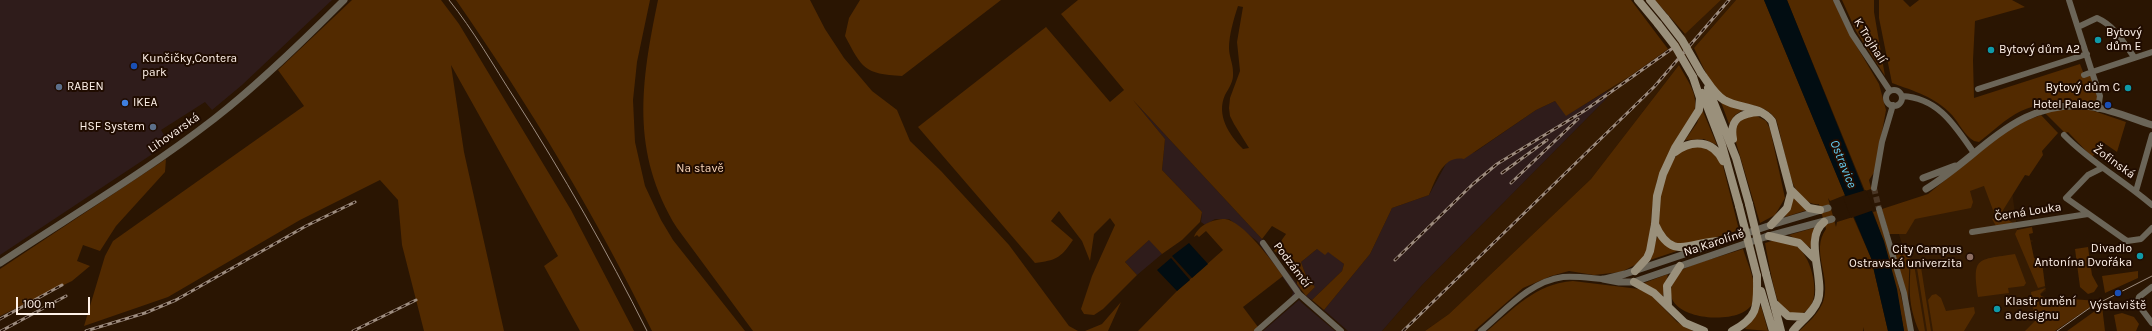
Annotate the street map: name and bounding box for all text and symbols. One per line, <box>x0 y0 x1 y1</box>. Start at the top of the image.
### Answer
street label: K Trojhalí <box>1850 16 1890 66</box>
place label: Bytový dům E <box>2106 26 2142 54</box>
marker: Bytový dům E <box>2093 35 2103 45</box>
place label: Bytový dům A2 <box>1999 43 2080 57</box>
marker: Bytový dům A2 <box>1986 45 1996 55</box>
place label: Kunčičky,Contera park <box>142 52 237 80</box>
marker: Kunčičky,Contera park <box>129 61 139 71</box>
place label: RABEN <box>67 80 104 94</box>
place label: Bytový dům C <box>2046 81 2120 95</box>
marker: RABEN <box>54 82 64 92</box>
marker: Bytový dům C <box>2123 83 2133 93</box>
place label: IKEA <box>133 96 157 110</box>
marker: IKEA <box>120 98 130 108</box>
place label: Hotel Palace <box>2033 98 2100 112</box>
marker: Hotel Palace <box>2103 100 2113 110</box>
street label: Lihovarská <box>145 110 203 156</box>
place label: HSF System <box>80 120 145 134</box>
marker: HSF System <box>148 122 158 132</box>
water label: Ostravice <box>1826 138 1860 190</box>
street label: Žofinská <box>2090 142 2138 182</box>
park label: Na stavě <box>676 162 724 176</box>
street label: Černá Louka <box>1994 200 2062 224</box>
street label: Na Karolíně <box>1682 226 1746 260</box>
street label: Podzámčí <box>1270 239 1314 291</box>
place label: Divadlo Antonína Dvořáka <box>2034 242 2132 270</box>
place label: City Campus Ostravská univerzita <box>1849 243 1962 271</box>
marker: Divadlo Antonína Dvořáka <box>2135 251 2145 261</box>
marker: City Campus Ostravská univerzita <box>1965 252 1975 262</box>
marker: Výstaviště <box>2113 288 2123 298</box>
scale bar <box>18 289 92 315</box>
place label: Klastr umění a designu <box>2005 295 2076 323</box>
text: 100 m <box>23 297 55 311</box>
place label: Výstaviště <box>2090 299 2146 313</box>
marker: Klastr umění a designu <box>1992 304 2002 314</box>

